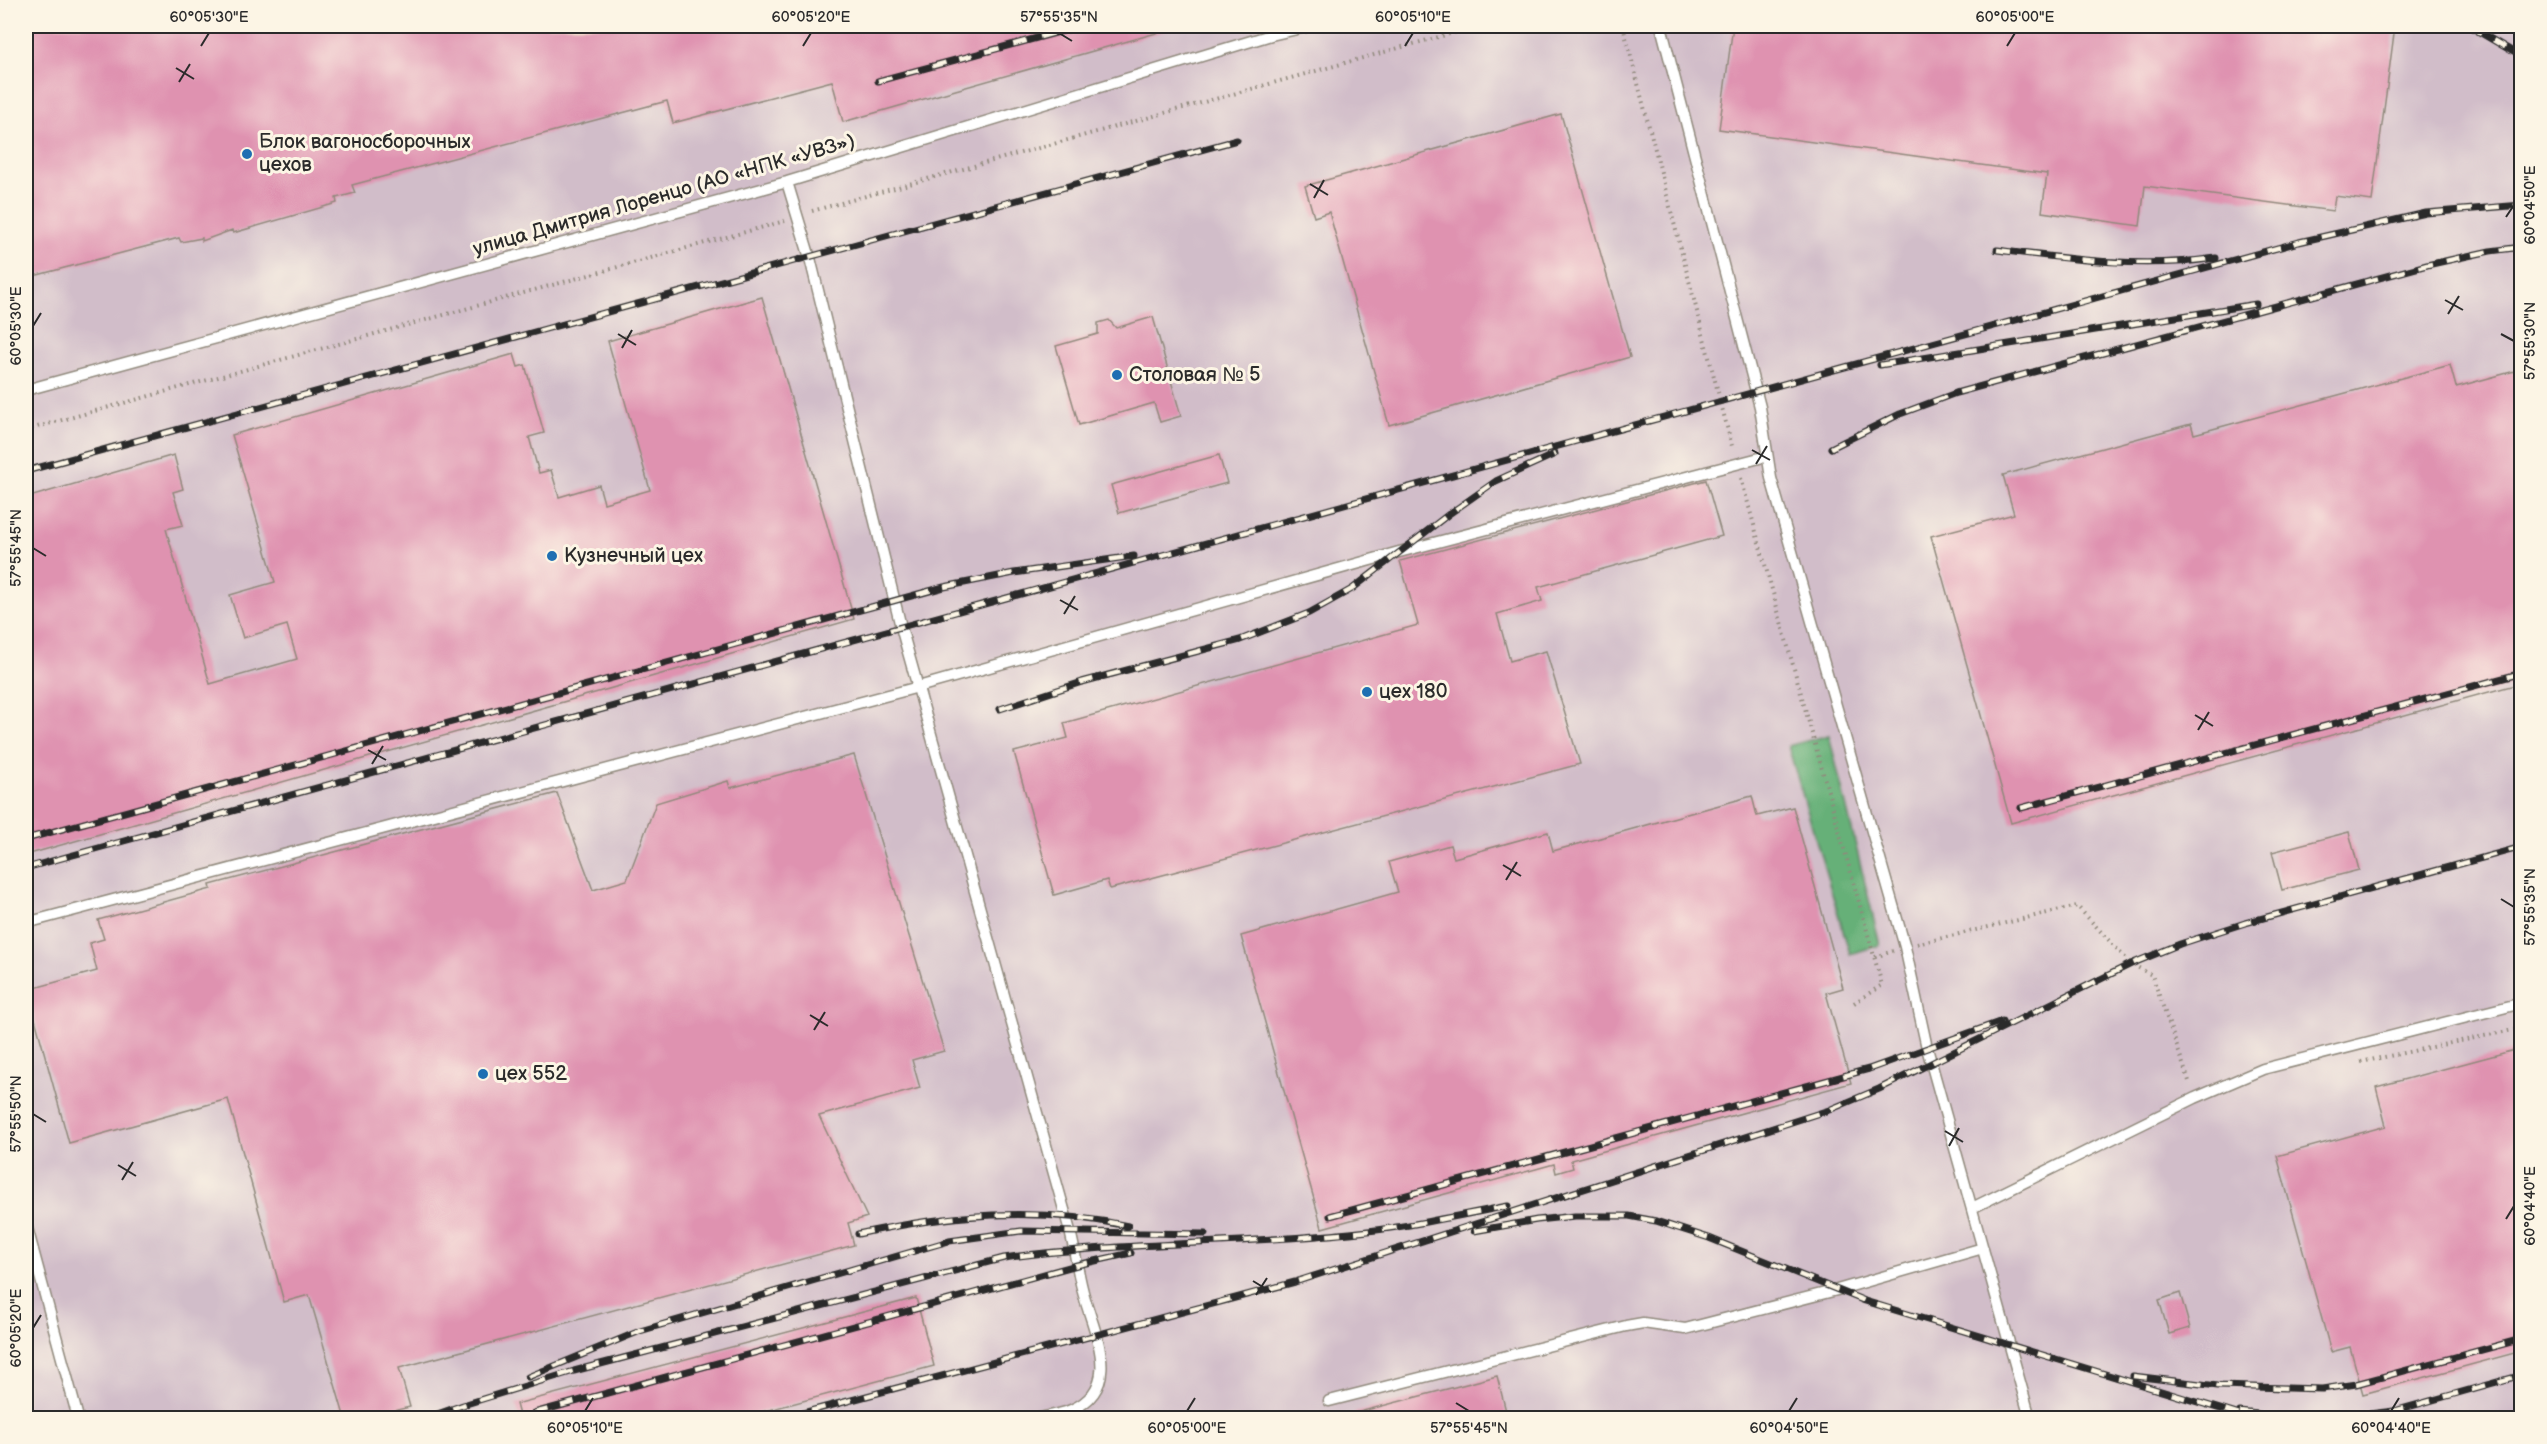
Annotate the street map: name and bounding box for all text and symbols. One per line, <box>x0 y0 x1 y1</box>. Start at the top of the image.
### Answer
text: 60°05'30"E <box>169 8 249 27</box>
text: 60°05'20"E <box>772 8 851 27</box>
text: 57°55'35"N <box>1020 8 1098 27</box>
text: 60°05'10"E <box>1375 8 1451 27</box>
text: 60°05'00"E <box>1976 8 2055 27</box>
street label: улица Дмитрия Лоренцо (АО «НПК «УВЗ») <box>470 129 858 261</box>
place label: Блок вагоносборочных цехов <box>259 130 471 177</box>
marker: Блок вагоносборочных цехов <box>240 147 254 161</box>
text: 60°04'50"E <box>2521 165 2540 245</box>
text: 60°05'30"E <box>7 286 26 366</box>
text: 57°55'30"N <box>2521 302 2540 380</box>
place label: Столовая № 5 <box>1129 363 1261 387</box>
marker: Столовая № 5 <box>1110 368 1124 382</box>
text: 57°55'45"N <box>7 509 26 587</box>
place label: Кузнечный цех <box>564 544 703 568</box>
marker: Кузнечный цех <box>545 549 559 563</box>
place label: цех 180 <box>1379 680 1448 704</box>
marker: цех 180 <box>1360 685 1374 699</box>
text: 57°55'35"N <box>2521 868 2540 946</box>
place label: цех 552 <box>495 1062 567 1086</box>
marker: цех 552 <box>476 1067 490 1081</box>
text: 57°55'50"N <box>7 1075 26 1153</box>
text: 60°04'40"E <box>2521 1166 2540 1246</box>
text: 60°05'20"E <box>7 1288 26 1367</box>
text: 60°05'10"E <box>547 1419 623 1438</box>
text: 60°05'00"E <box>1148 1419 1227 1438</box>
text: 57°55'45"N <box>1430 1419 1508 1438</box>
text: 60°04'50"E <box>1749 1419 1829 1438</box>
text: 60°04'40"E <box>2351 1419 2431 1438</box>

